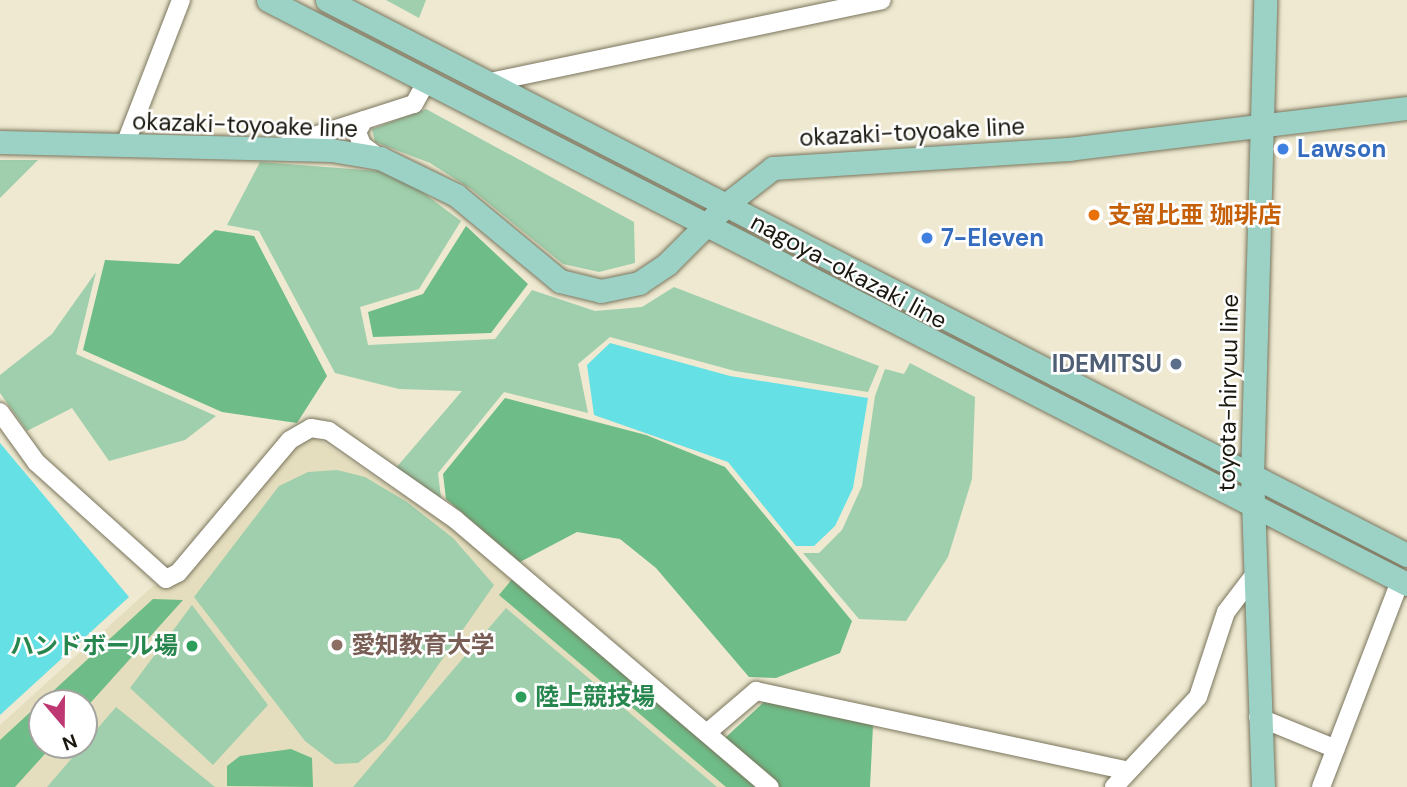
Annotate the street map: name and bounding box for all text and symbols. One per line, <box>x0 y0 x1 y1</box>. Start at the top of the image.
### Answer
street label: okazaki-toyoake line <box>132 107 358 143</box>
street label: okazaki-toyoake line <box>799 112 1025 152</box>
place label: Lawson <box>1297 135 1386 163</box>
marker: Lawson <box>1275 141 1291 157</box>
place label: 支留比亜 珈琲店 <box>1108 201 1282 229</box>
street label: nagoya-okazaki line <box>746 207 952 335</box>
marker: 支留比亜 珈琲店 <box>1086 207 1102 223</box>
place label: 7-Eleven <box>941 224 1044 252</box>
marker: 7-Eleven <box>919 230 935 246</box>
street label: toyota-hiryuu line <box>1212 294 1244 492</box>
place label: IDEMITSU <box>1052 350 1162 378</box>
marker: IDEMITSU <box>1168 356 1184 372</box>
place label: 愛知教育大学 <box>351 631 495 659</box>
place label: ハンドボール場 <box>10 632 178 660</box>
marker: 愛知教育大学 <box>329 637 345 653</box>
marker: ハンドボール場 <box>184 638 200 654</box>
place label: 陸上競技場 <box>535 683 655 711</box>
north arrow <box>28 689 98 759</box>
marker: 陸上競技場 <box>513 689 529 705</box>
text: N <box>59 728 80 756</box>

